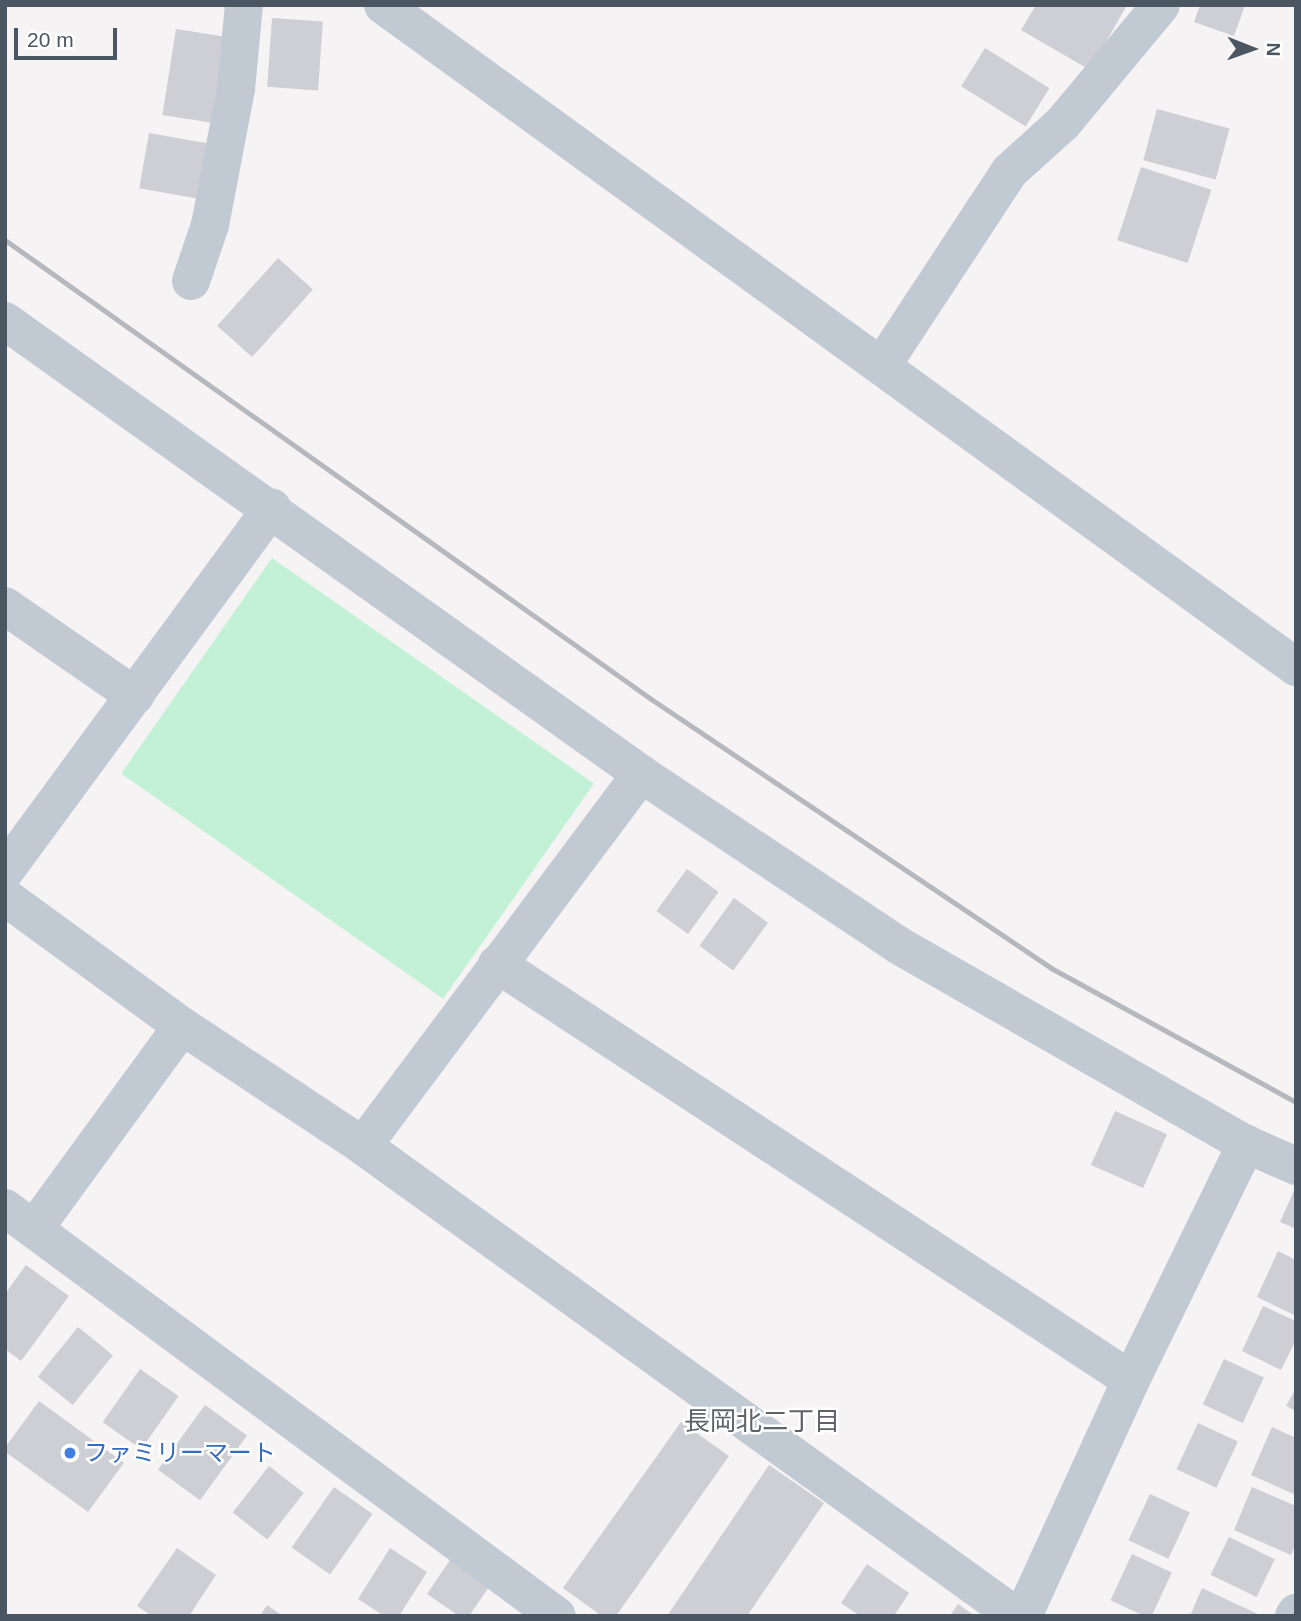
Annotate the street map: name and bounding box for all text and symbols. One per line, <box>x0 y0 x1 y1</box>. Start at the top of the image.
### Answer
scale bar <box>18 14 121 58</box>
north arrow <box>1217 14 1287 84</box>
text: 20 m <box>27 28 74 51</box>
text: N <box>1263 42 1284 56</box>
district label: 長岡北二丁目 <box>684 1406 840 1438</box>
place label: ファミリーマート <box>84 1439 276 1467</box>
marker: ファミリーマート <box>62 1445 78 1461</box>

